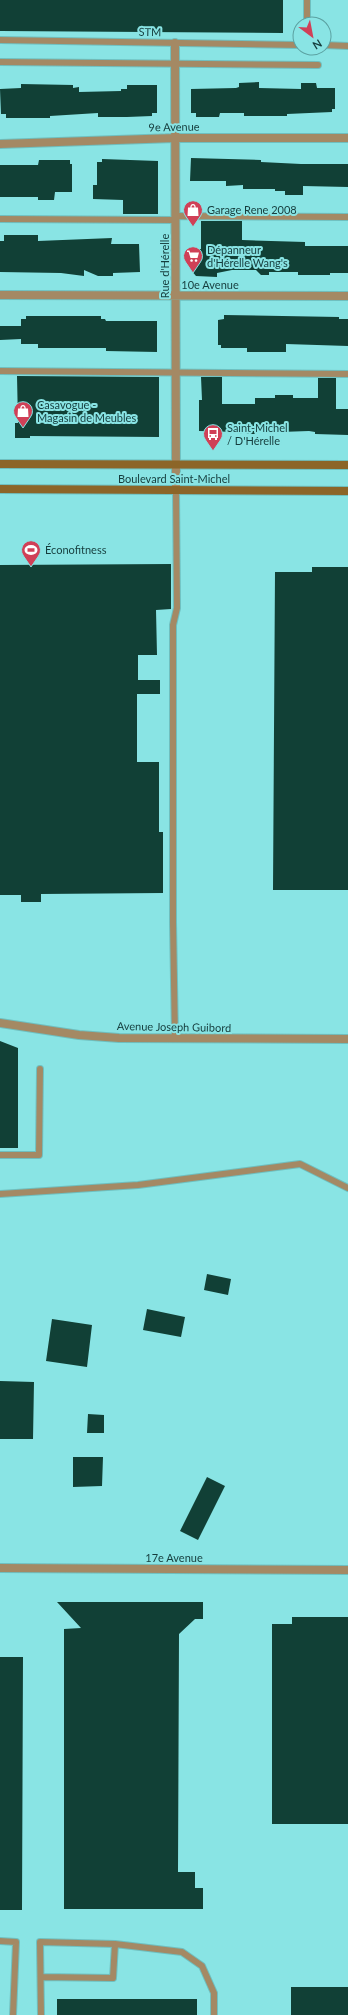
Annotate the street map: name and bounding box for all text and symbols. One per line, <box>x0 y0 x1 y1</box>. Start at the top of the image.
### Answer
north arrow <box>292 16 332 56</box>
street label: STM <box>139 25 161 38</box>
text: N <box>311 37 325 53</box>
street label: 9e Avenue <box>148 120 200 133</box>
shop icon: Garage Rene 2008 <box>182 199 204 227</box>
place label: Garage Rene 2008 <box>207 203 297 216</box>
street label: Rue d'Hérelle <box>158 234 171 298</box>
place label: Dépanneur d'Hérelle Wang's <box>207 243 288 269</box>
supermarket icon: Dépanneur d'Hérelle Wang's <box>182 245 204 273</box>
street label: 10e Avenue <box>181 278 239 291</box>
place label: Casavogue - Magasin de Meubles <box>37 398 136 424</box>
shop icon: Casavogue - Magasin de Meubles <box>12 400 34 428</box>
place label: Saint-Michel / D'Hérelle <box>227 421 288 447</box>
bus stop icon: Saint-Michel / D'Hérelle <box>202 423 224 451</box>
street label: Boulevard Saint-Michel <box>118 472 230 485</box>
sports icon: Éconofitness <box>20 539 42 567</box>
place label: Éconofitness <box>45 543 107 556</box>
street label: Avenue Joseph Guibord <box>117 1019 231 1034</box>
street label: 17e Avenue <box>145 1551 203 1564</box>

